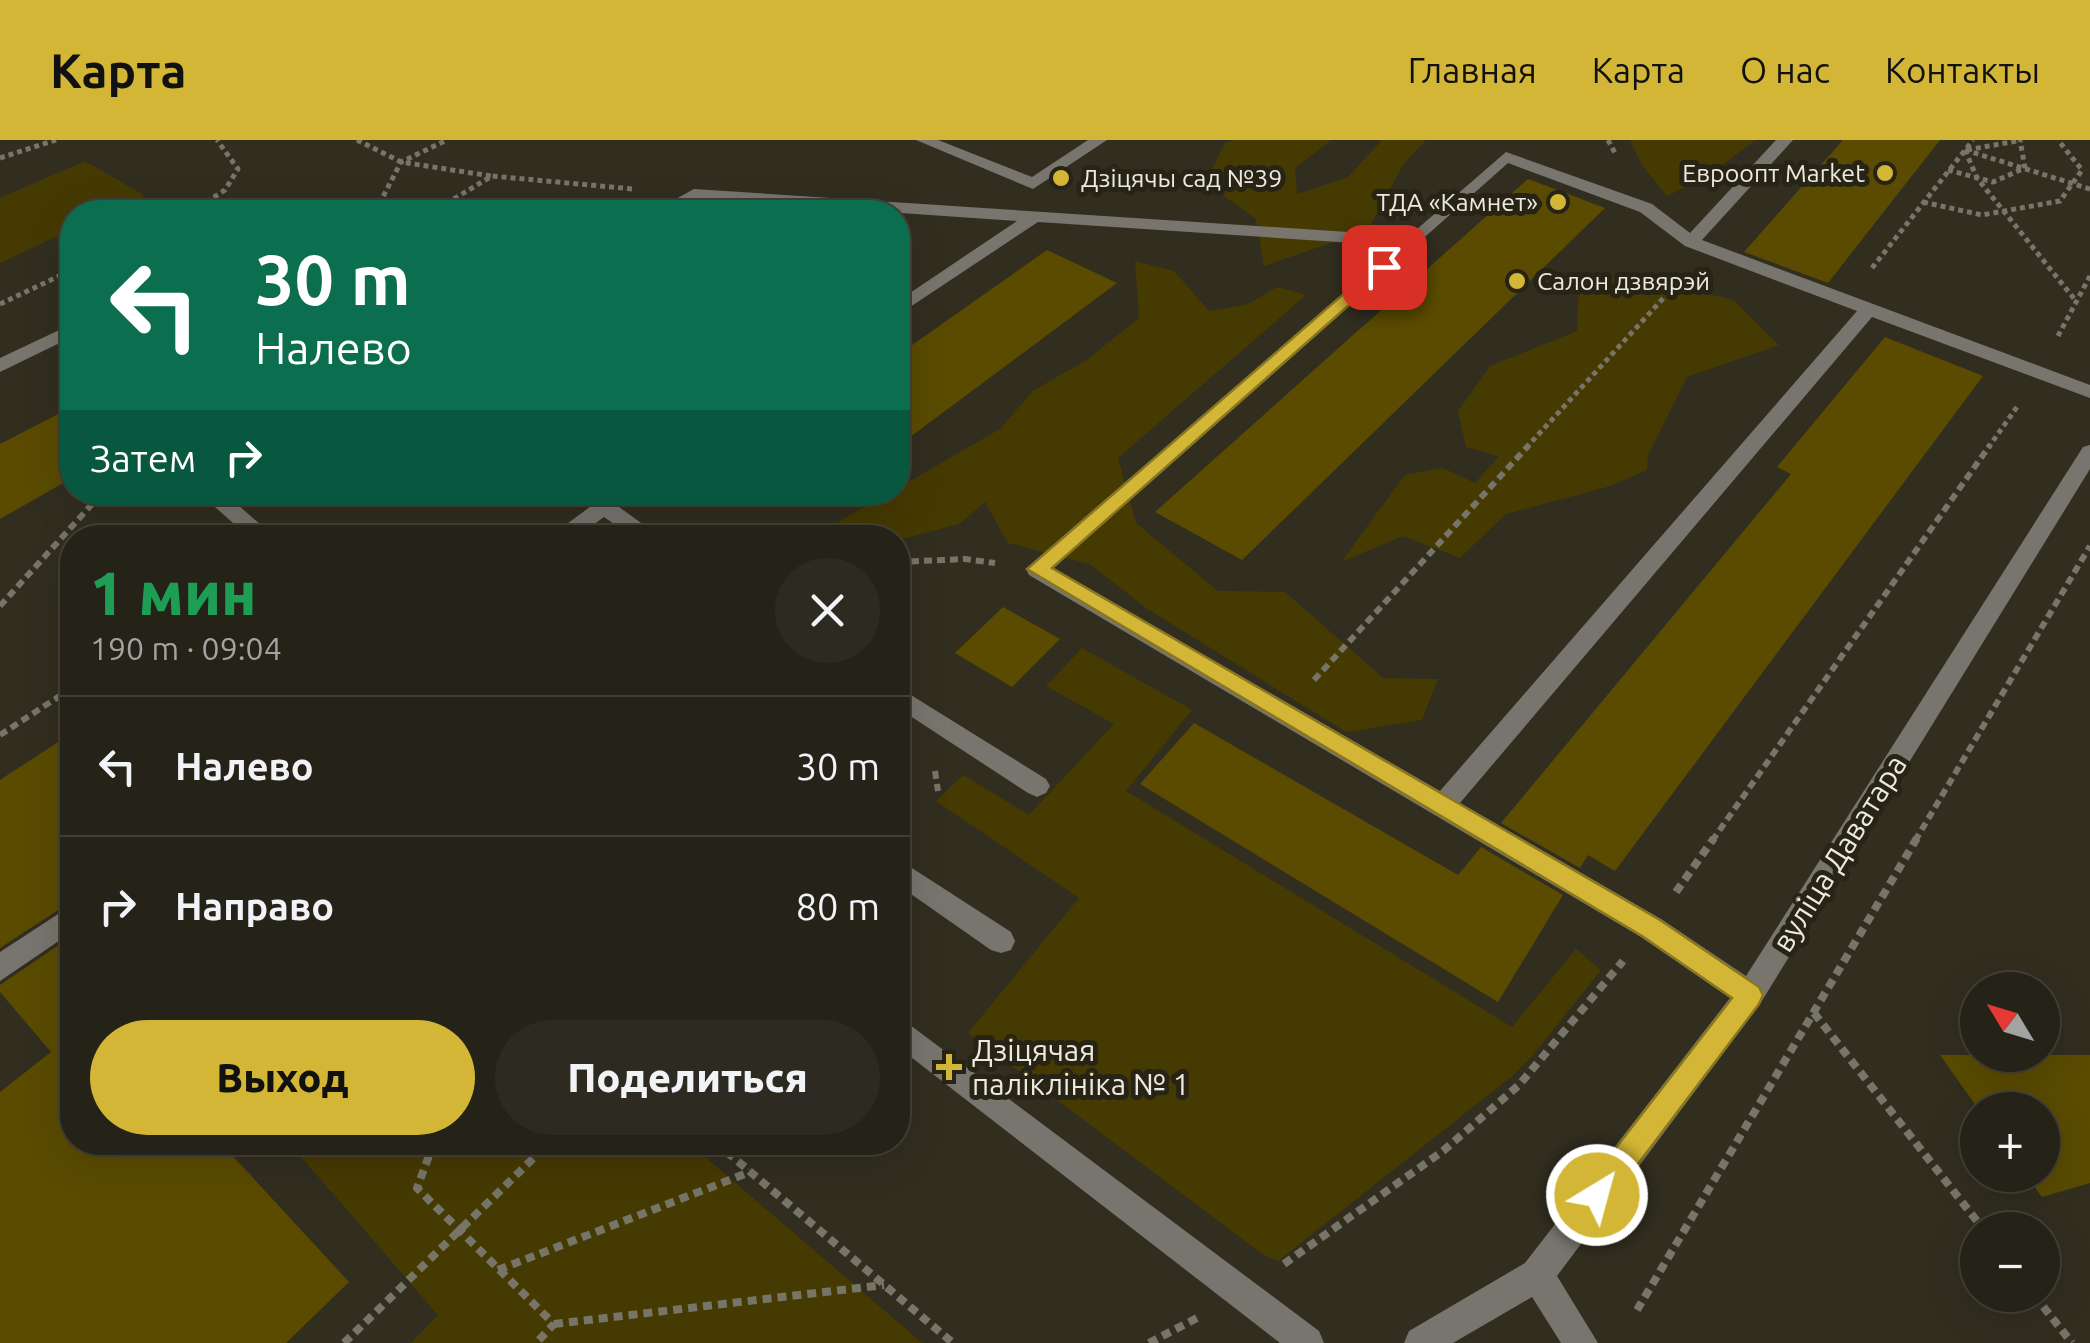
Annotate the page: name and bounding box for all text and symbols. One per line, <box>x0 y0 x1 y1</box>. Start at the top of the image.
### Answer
text: Карта <box>50 43 187 97</box>
text: Главная <box>1408 50 1537 90</box>
text: Карта <box>1592 50 1685 90</box>
text: О нас <box>1740 50 1830 90</box>
text: Контакты <box>1885 50 2040 90</box>
place label: Евроопт Market <box>1682 159 1865 187</box>
marker: Евроопт Market <box>1874 162 1896 184</box>
place label: Дзіцячы сад №39 <box>1081 164 1282 192</box>
marker: Дзіцячы сад №39 <box>1050 167 1072 189</box>
place label: ТДА «Камнет» <box>1376 188 1538 216</box>
marker: ТДА «Камнет» <box>1547 191 1569 213</box>
pin <box>1342 225 1427 310</box>
icon: left <box>90 240 220 370</box>
text: 30 m <box>255 240 411 318</box>
icon: arrive <box>1357 240 1412 295</box>
place label: Салон дзвярэй <box>1537 267 1710 295</box>
marker: Салон дзвярэй <box>1506 270 1528 292</box>
text: Налево <box>255 322 412 373</box>
icon: right <box>216 430 271 485</box>
text: Затем <box>90 437 196 479</box>
button: close <box>775 558 880 663</box>
text: 1 мин <box>90 559 257 626</box>
text: 190 m · 09:04 <box>90 630 282 666</box>
icon: left <box>90 739 145 794</box>
text: Налево <box>175 745 314 787</box>
text: 30 m <box>796 745 880 787</box>
street label: вуліца Даватара <box>1765 749 1913 957</box>
icon: right <box>90 879 145 934</box>
text: Направо <box>175 885 334 927</box>
text: 80 m <box>796 885 880 927</box>
north arrow <box>1960 972 2060 1072</box>
map controls <box>1960 972 2060 1312</box>
button: Выход <box>90 1020 475 1135</box>
button: Поделиться <box>495 1020 880 1135</box>
place label: Дзіцячая паліклініка № 1 <box>972 1033 1190 1101</box>
marker: Дзіцячая паліклініка № 1 <box>936 1054 962 1080</box>
button: + <box>1960 1092 2060 1192</box>
position arrow <box>1545 1143 1649 1247</box>
button: − <box>1960 1212 2060 1312</box>

